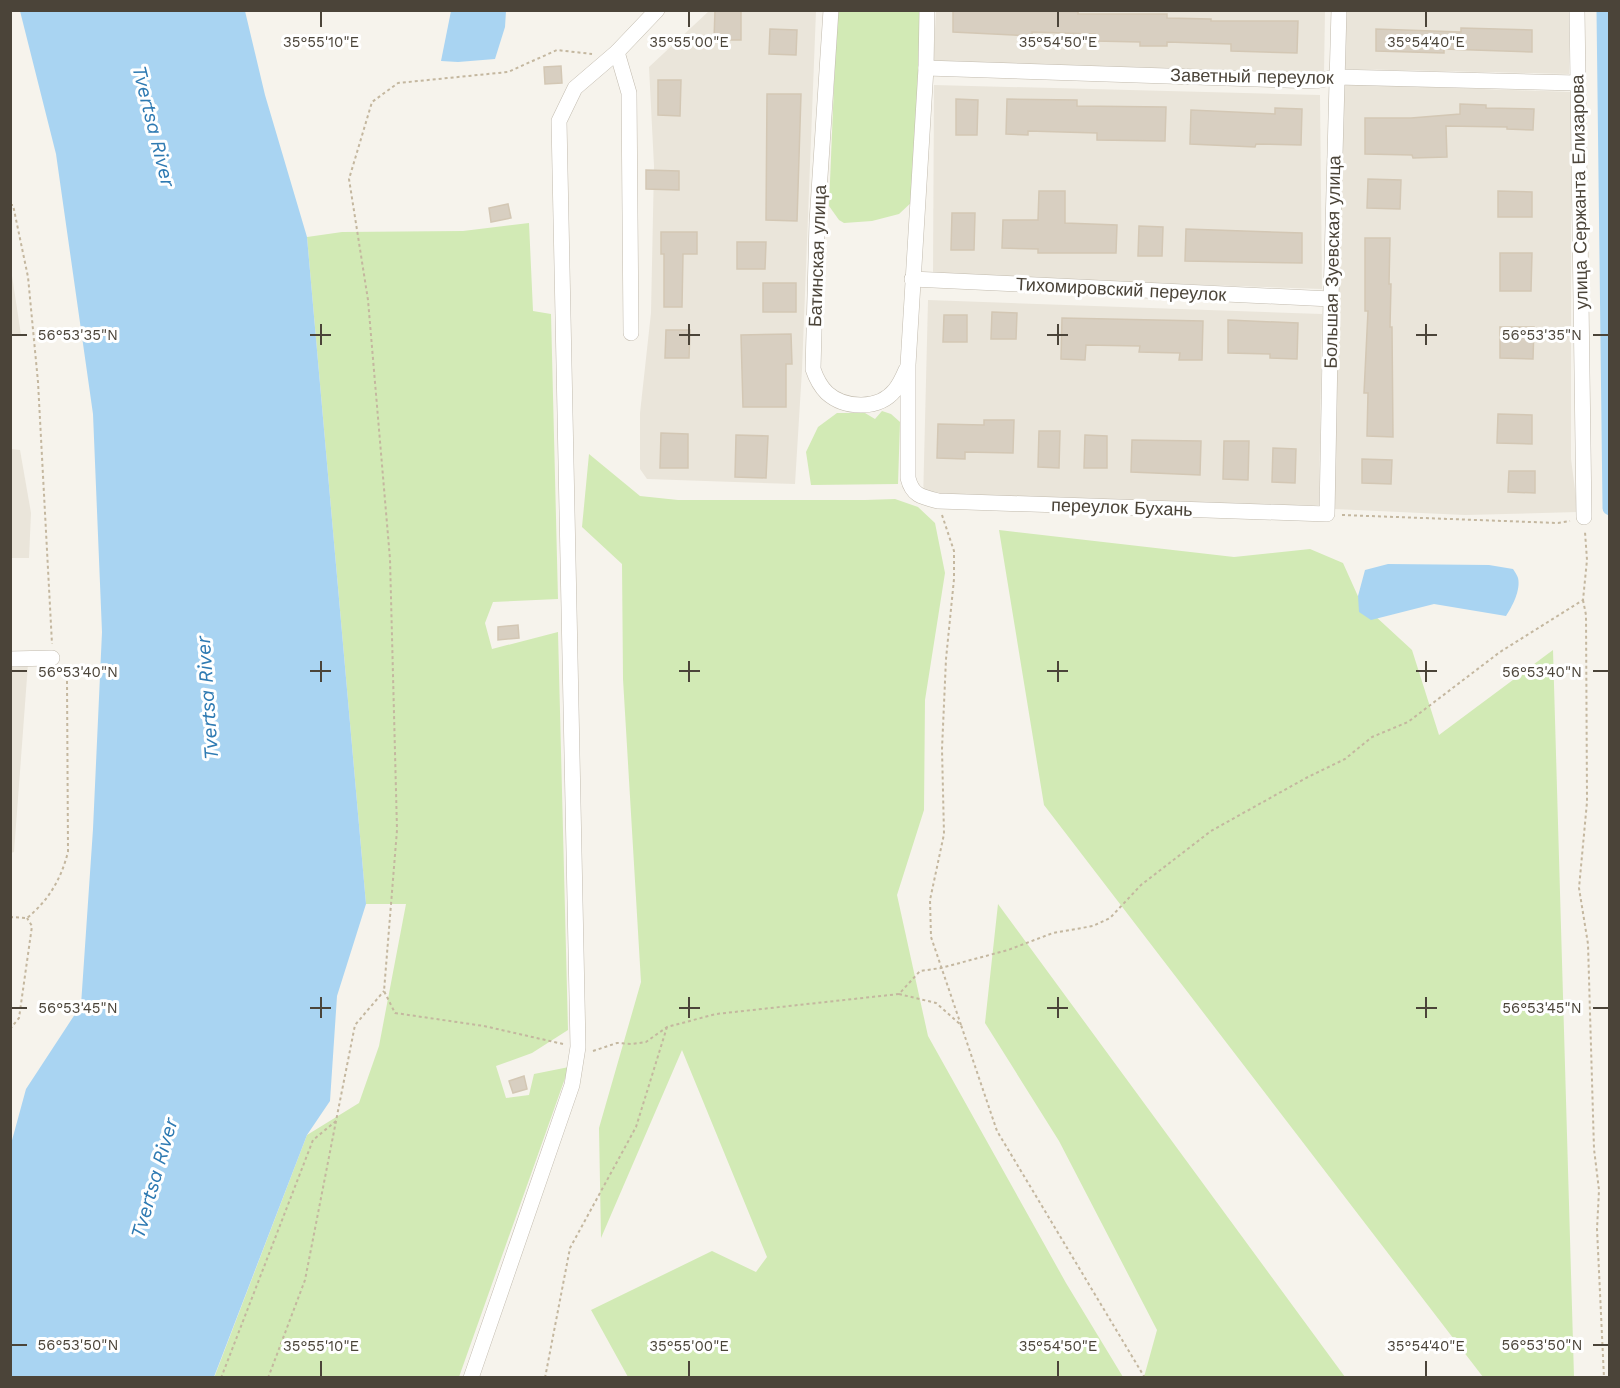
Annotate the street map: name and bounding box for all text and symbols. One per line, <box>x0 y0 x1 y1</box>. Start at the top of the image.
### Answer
text: 35°55'10"E <box>283 33 359 51</box>
text: 35°55'00"E <box>649 33 729 51</box>
text: 35°54'50"E <box>1019 33 1097 51</box>
text: 35°54'40"E <box>1387 33 1465 51</box>
water label: Tvertsa River <box>127 63 181 190</box>
street label: Заветный переулок <box>1170 64 1334 88</box>
street label: улица Сержанта Елизарова <box>1566 73 1592 310</box>
street label: Большая Зуевская улица <box>1320 154 1344 369</box>
street label: Батинская улица <box>804 184 830 327</box>
street label: Тихомировский переулок <box>1015 273 1227 305</box>
text: 56°53'35"N <box>38 326 118 344</box>
text: 56°53'35"N <box>1502 326 1582 344</box>
street label: переулок Бухань <box>1051 494 1193 520</box>
water label: Tvertsa River <box>191 634 223 761</box>
text: 56°53'40"N <box>38 663 118 681</box>
text: 56°53'40"N <box>1502 663 1582 681</box>
text: 56°53'45"N <box>38 999 118 1017</box>
text: 56°53'45"N <box>1502 999 1582 1017</box>
water label: Tvertsa River <box>125 1114 183 1241</box>
text: 56°53'50"N <box>38 1336 118 1354</box>
text: 56°53'50"N <box>1502 1336 1582 1354</box>
text: 35°55'10"E <box>283 1337 359 1355</box>
text: 35°55'00"E <box>649 1337 729 1355</box>
text: 35°54'50"E <box>1019 1337 1097 1355</box>
text: 35°54'40"E <box>1387 1337 1465 1355</box>

